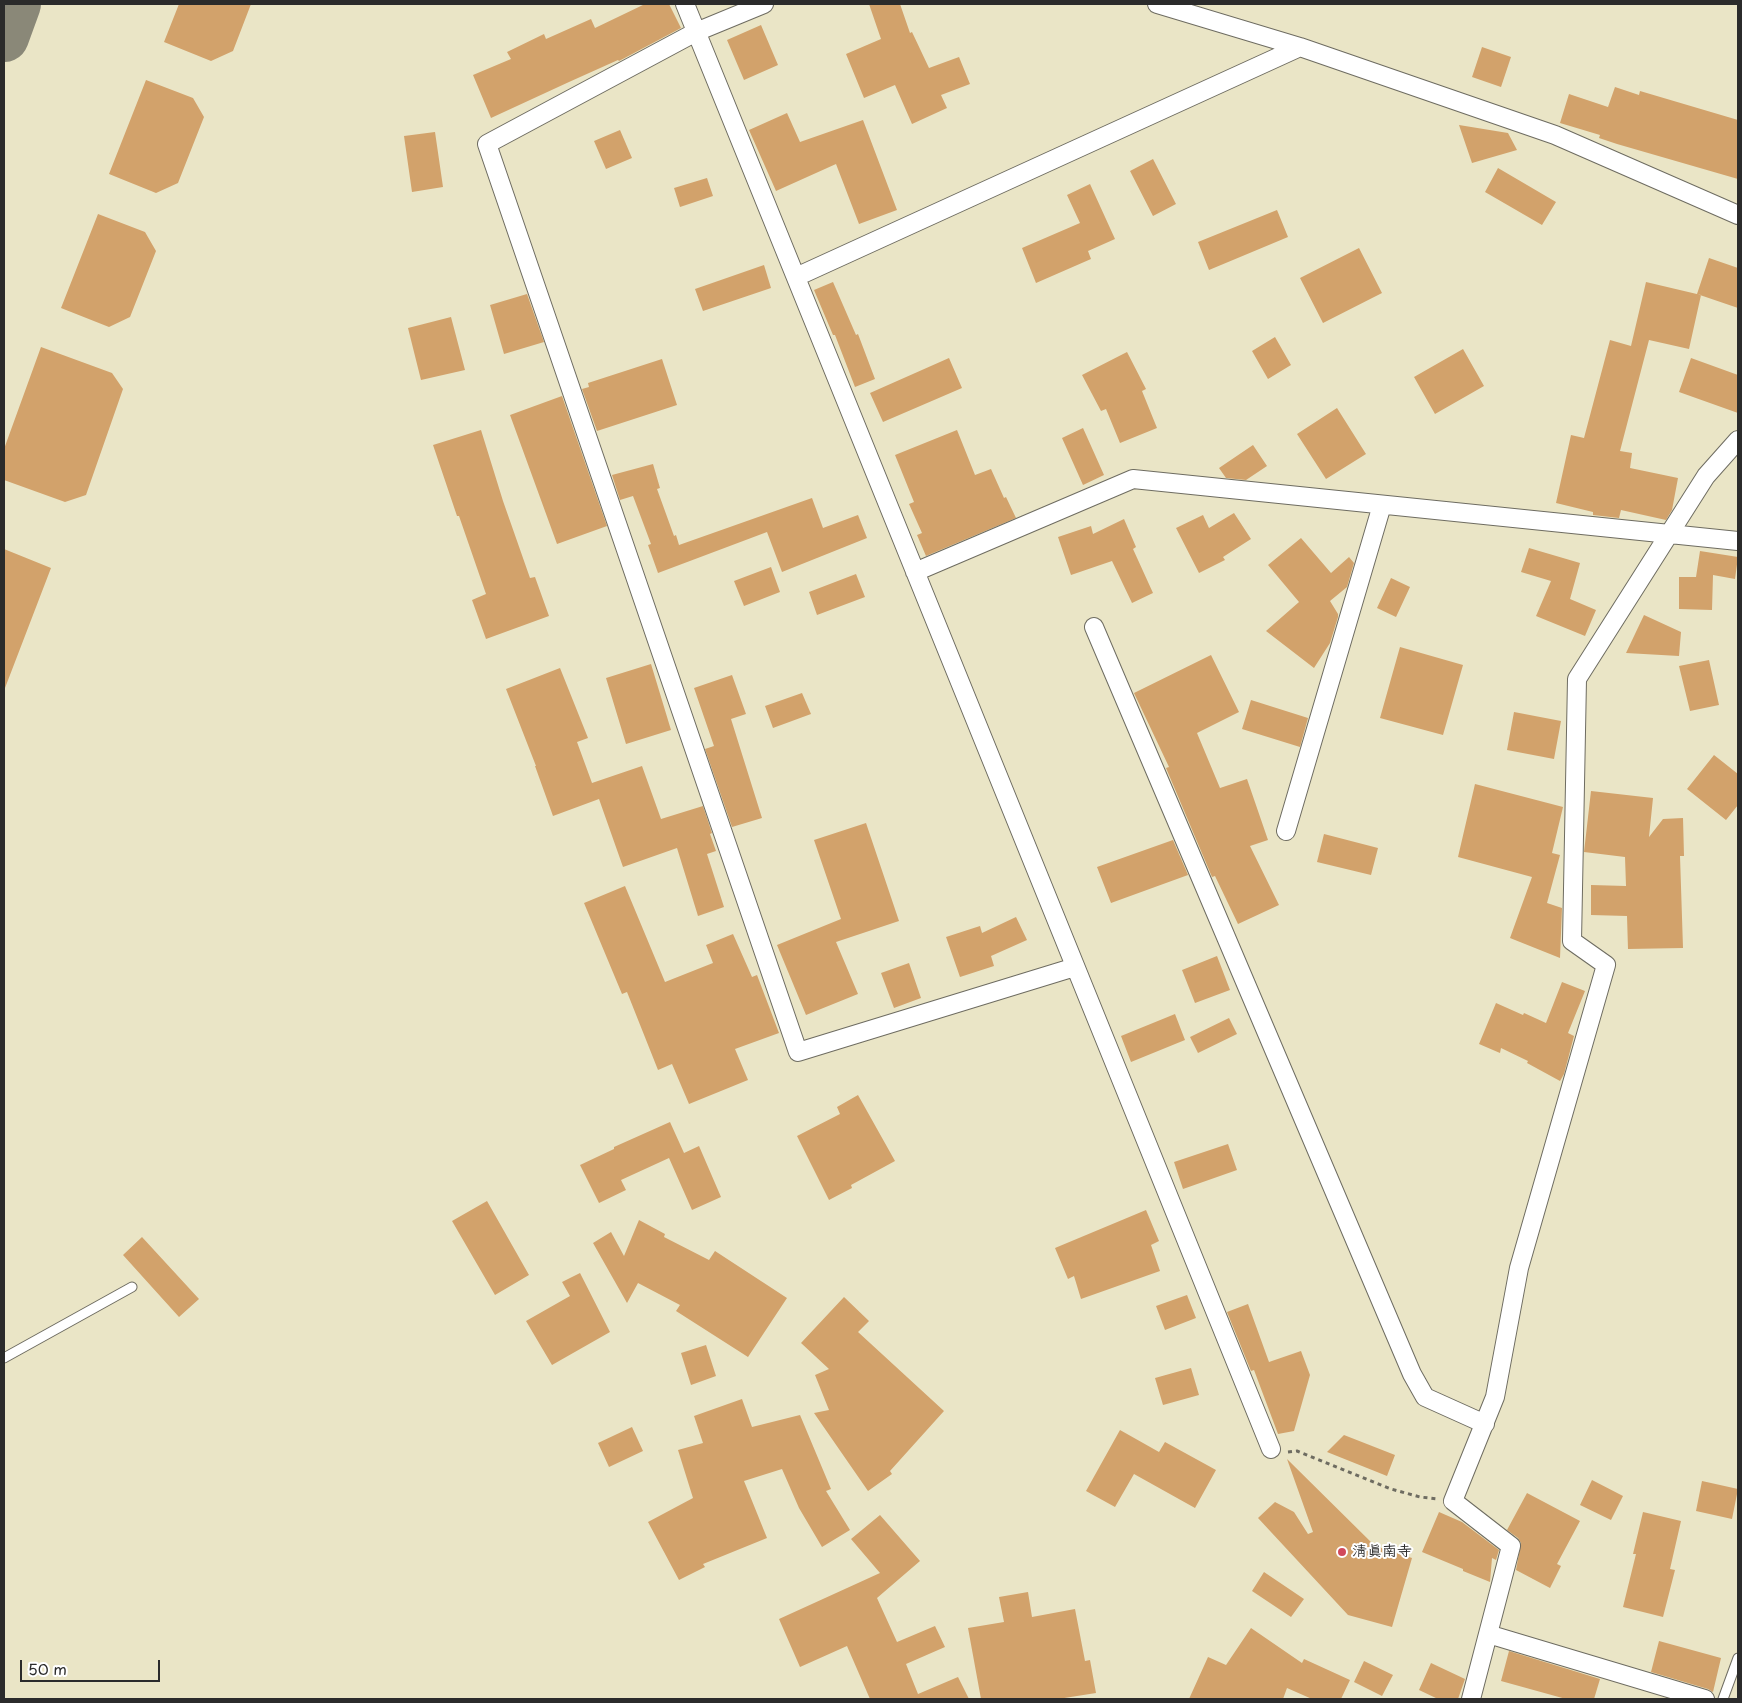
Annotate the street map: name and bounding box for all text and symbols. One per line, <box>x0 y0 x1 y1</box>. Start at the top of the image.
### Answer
place label: 清真南寺 <box>1352 1543 1412 1561</box>
marker: 清真南寺 <box>1336 1546 1348 1558</box>
scale bar <box>22 1650 162 1682</box>
text: 50 m <box>28 1657 67 1680</box>

